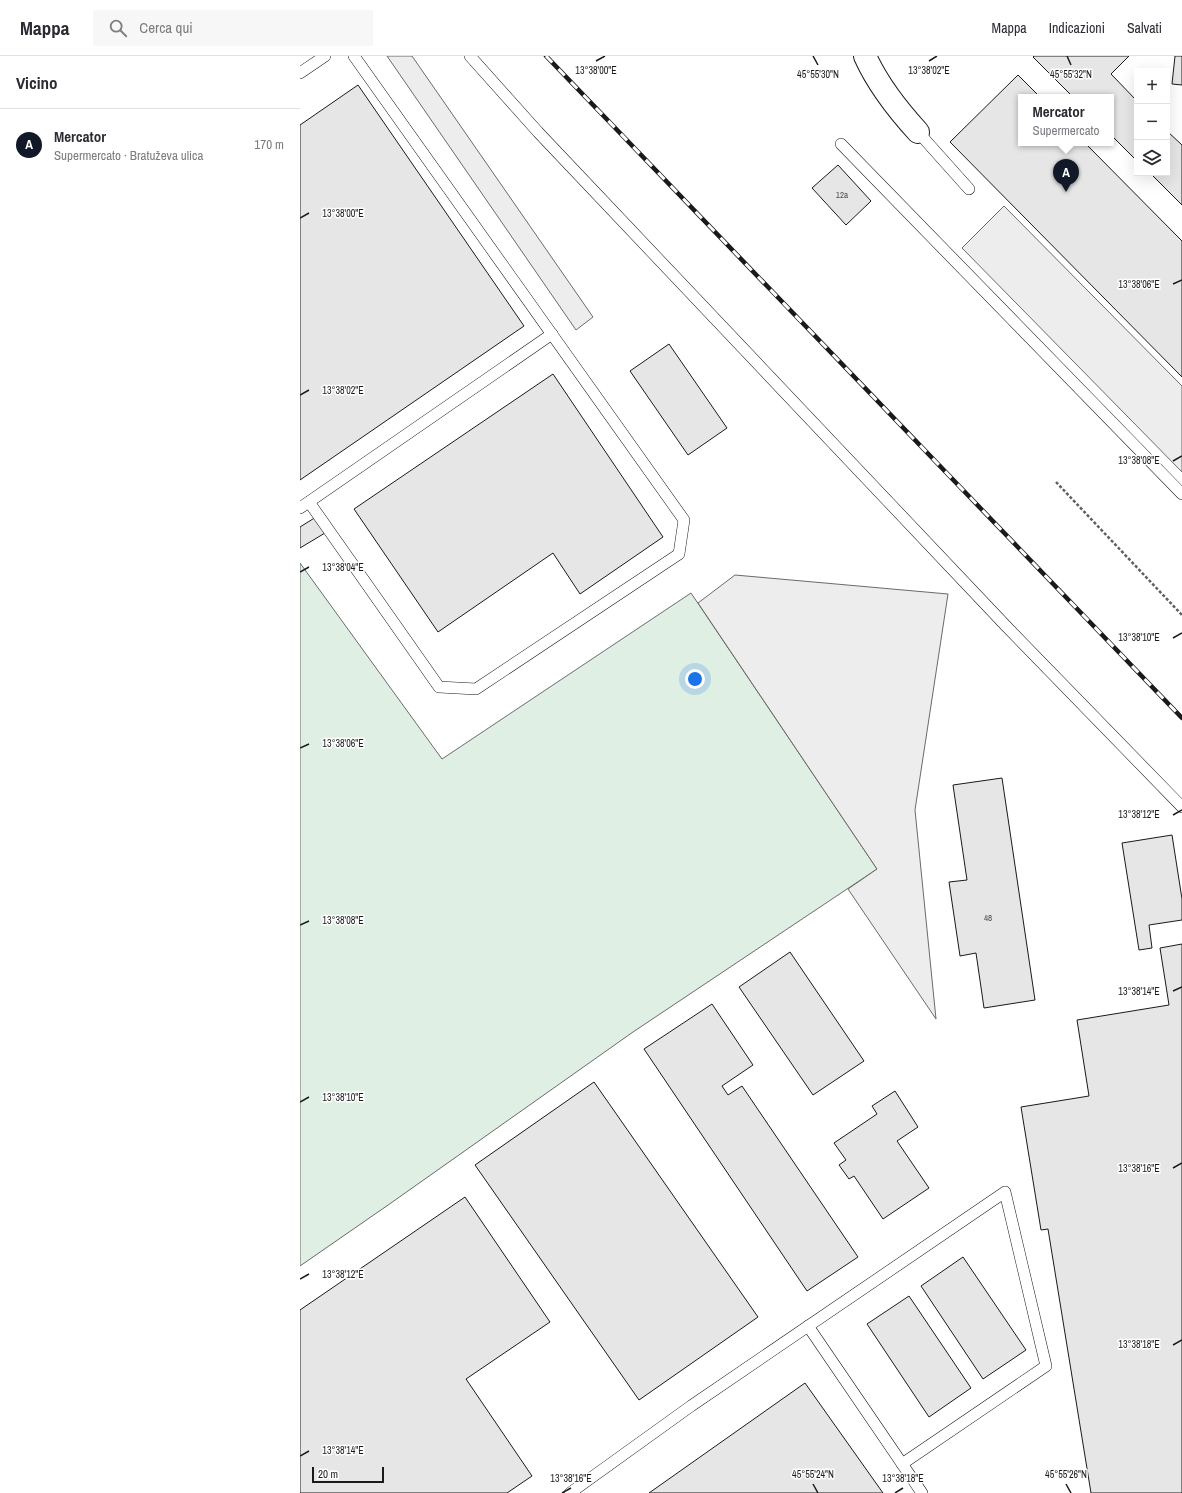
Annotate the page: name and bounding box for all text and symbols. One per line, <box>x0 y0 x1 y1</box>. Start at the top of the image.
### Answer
search box <box>93 10 373 46</box>
text: Mappa <box>20 15 69 41</box>
icon: search <box>107 17 129 39</box>
text: Cerca qui <box>139 17 193 38</box>
text: Mappa <box>992 19 1027 37</box>
text: Indicazioni <box>1049 19 1105 37</box>
text: Salvati <box>1127 19 1162 37</box>
text: 13°38'00"E <box>575 64 617 77</box>
text: 13°38'02"E <box>908 64 950 77</box>
text: 45°55'30"N <box>797 68 839 81</box>
text: 45°55'32"N <box>1050 68 1092 81</box>
map controls <box>1134 68 1170 176</box>
button: + <box>1134 68 1170 104</box>
text: Vicino <box>16 71 58 94</box>
popup <box>1018 94 1114 146</box>
text: Mercator <box>1033 101 1084 122</box>
button: − <box>1134 104 1170 140</box>
text: Supermercato <box>1033 122 1099 139</box>
text: Mercator <box>54 126 106 147</box>
text: A <box>25 136 33 153</box>
text: 170 m <box>254 136 284 153</box>
button: layers <box>1134 140 1170 176</box>
text: Supermercato · Bratuževa ulica <box>54 147 203 164</box>
pin: A <box>1053 159 1079 192</box>
house number: 12a <box>836 189 848 201</box>
text: 13°38'00"E <box>322 207 364 220</box>
text: 13°38'06"E <box>1118 278 1160 291</box>
text: 13°38'02"E <box>322 384 364 397</box>
text: 13°38'08"E <box>1118 454 1160 467</box>
text: 13°38'04"E <box>322 561 364 574</box>
text: 13°38'10"E <box>1118 631 1160 644</box>
your location <box>685 669 705 689</box>
text: 13°38'06"E <box>322 737 364 750</box>
text: 13°38'12"E <box>1118 808 1160 821</box>
house number: 48 <box>984 912 992 924</box>
text: 13°38'08"E <box>322 914 364 927</box>
text: 13°38'14"E <box>1118 985 1160 998</box>
text: 13°38'10"E <box>322 1091 364 1104</box>
text: 13°38'16"E <box>1118 1162 1160 1175</box>
text: 13°38'12"E <box>322 1268 364 1281</box>
text: 13°38'18"E <box>1118 1338 1160 1351</box>
text: 13°38'14"E <box>322 1444 364 1457</box>
scale bar <box>312 1465 384 1484</box>
text: 20 m <box>318 1467 338 1481</box>
text: 45°55'24"N <box>792 1468 834 1481</box>
text: 45°55'26"N <box>1045 1468 1087 1481</box>
text: 13°38'16"E <box>550 1472 592 1485</box>
text: 13°38'18"E <box>882 1472 924 1485</box>

